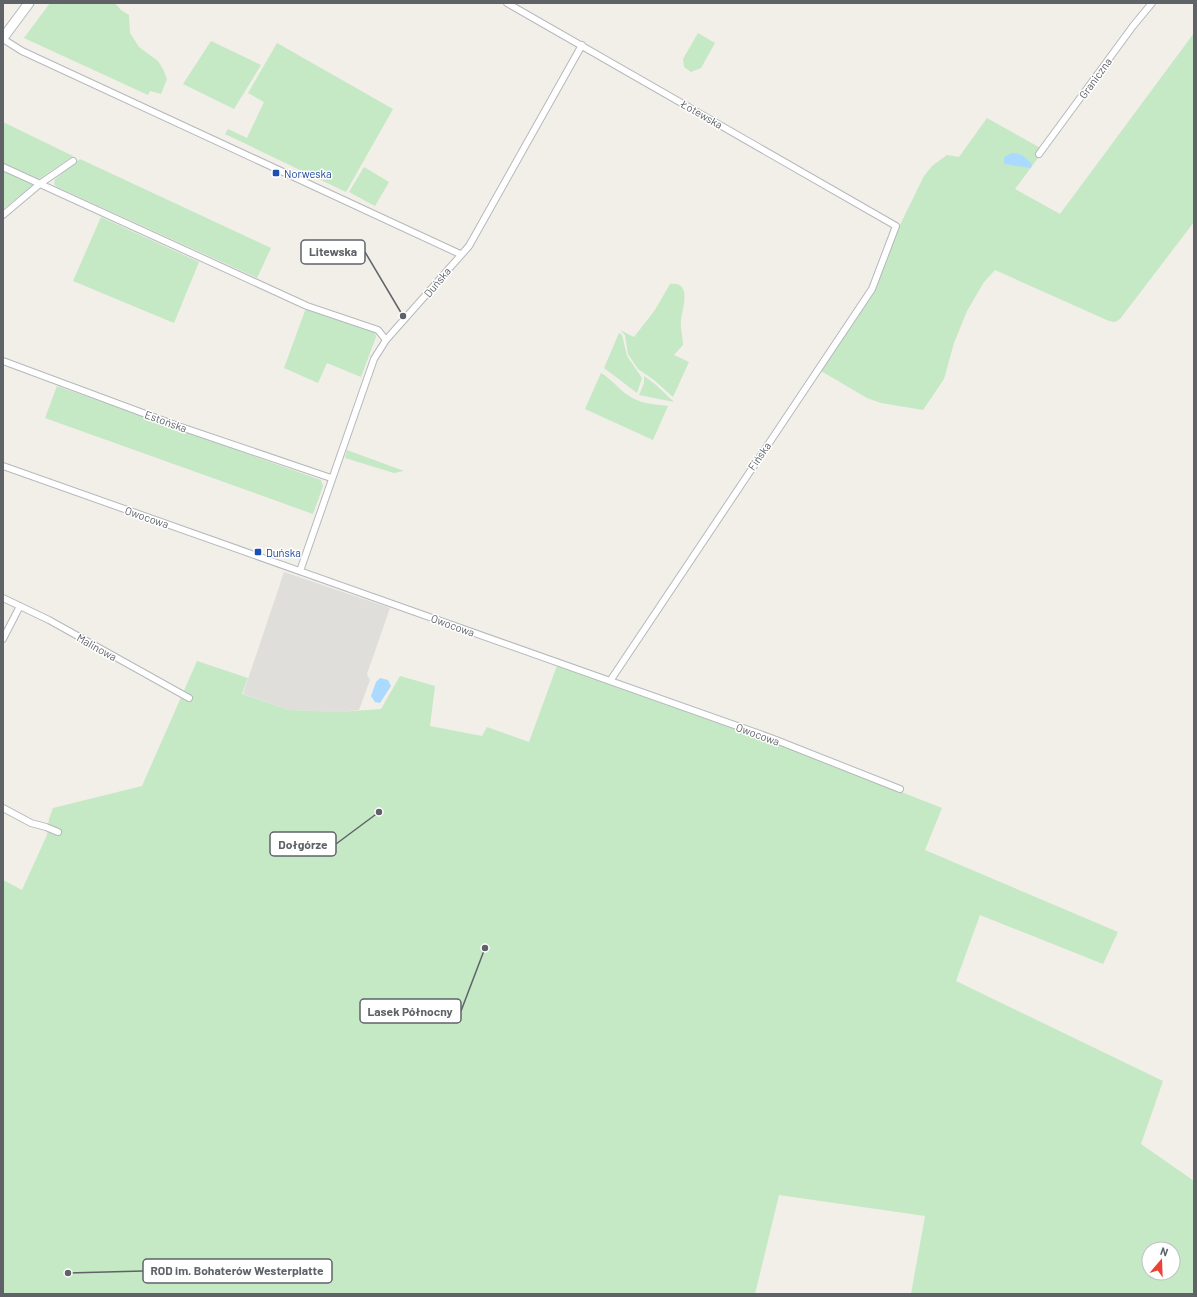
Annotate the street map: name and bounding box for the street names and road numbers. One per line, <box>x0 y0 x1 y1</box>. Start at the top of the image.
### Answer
street label: Graniczna <box>1076 55 1114 101</box>
street label: Łotewska <box>678 96 725 131</box>
street label: Duńska <box>421 264 453 300</box>
street label: Estońska <box>143 407 189 435</box>
street label: Fińska <box>745 439 773 473</box>
street label: Owocowa <box>123 503 171 531</box>
street label: Owocowa <box>429 611 477 639</box>
street label: Malinowa <box>75 631 119 663</box>
street label: Owocowa <box>734 720 782 748</box>

